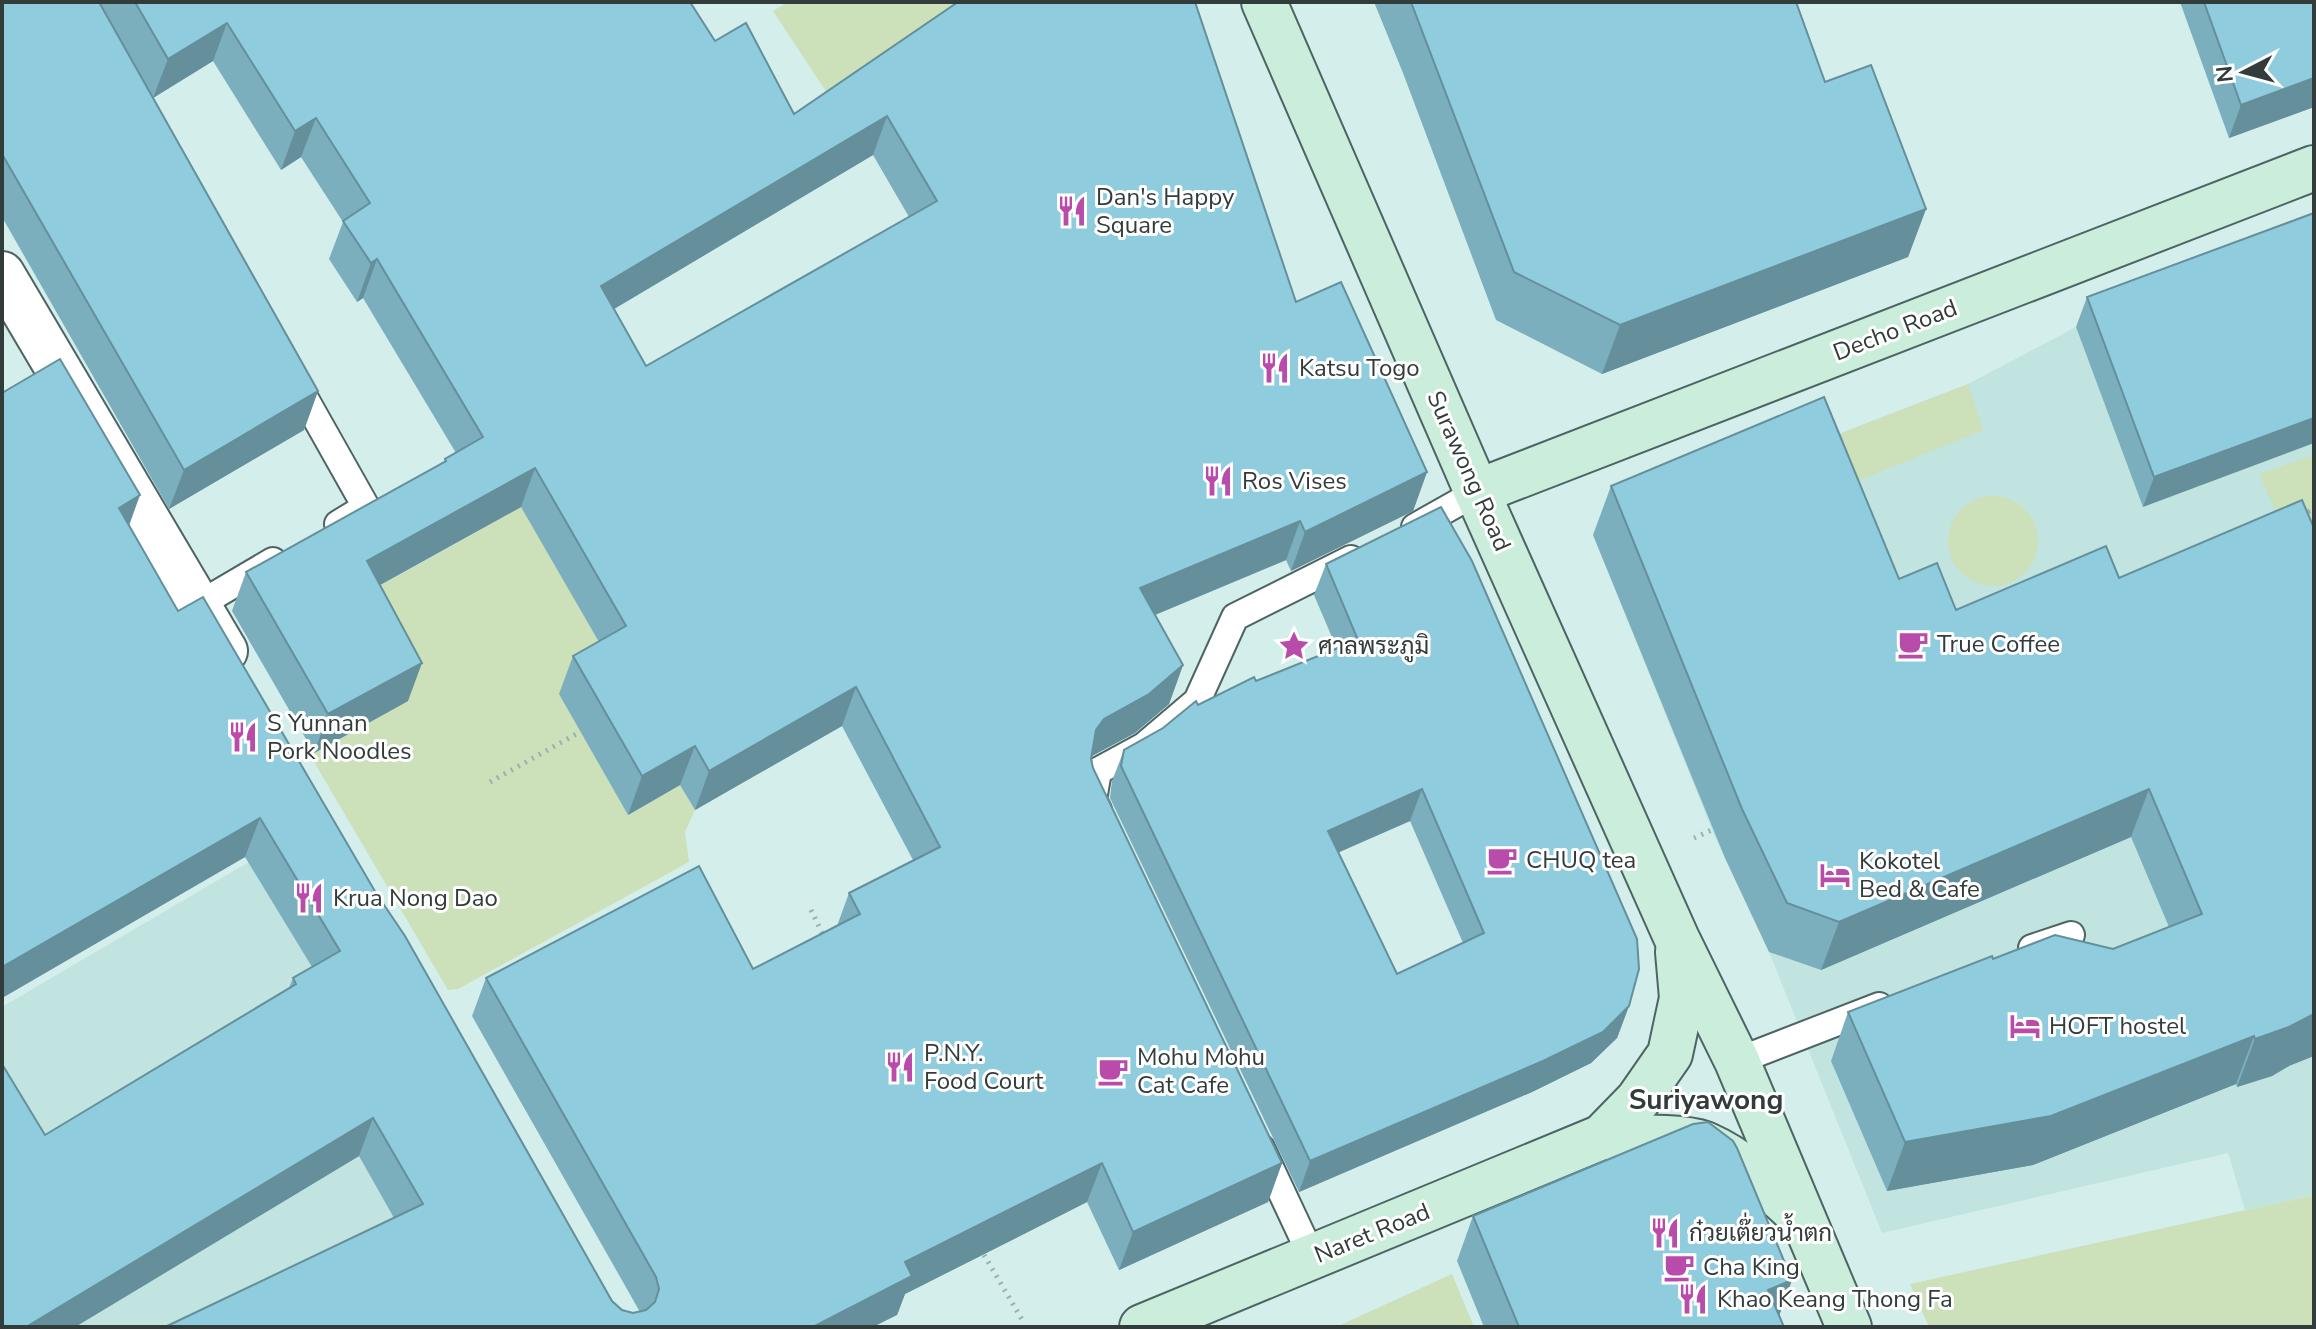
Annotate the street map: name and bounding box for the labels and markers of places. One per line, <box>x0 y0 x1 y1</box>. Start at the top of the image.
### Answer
place label: Dan's Happy Square <box>1096 181 1235 241</box>
restaurant icon: Dan's Happy Square <box>1055 194 1089 228</box>
restaurant icon: Katsu Togo <box>1258 351 1292 385</box>
place label: Katsu Togo <box>1299 352 1420 384</box>
restaurant icon: Ros Vises <box>1201 464 1235 498</box>
place label: Ros Vises <box>1242 465 1347 497</box>
cafe icon: True Coffee <box>1896 627 1930 661</box>
place label: True Coffee <box>1937 628 2060 660</box>
place icon: ศาลพระภูมิ <box>1277 629 1311 663</box>
place label: ศาลพระภูมิ <box>1318 630 1429 663</box>
place label: S Yunnan Pork Noodles <box>267 707 412 767</box>
restaurant icon: S Yunnan Pork Noodles <box>226 720 260 754</box>
cafe icon: CHUQ tea <box>1485 843 1519 877</box>
place label: CHUQ tea <box>1526 844 1636 876</box>
place label: Kokotel Bed & Cafe <box>1859 845 1980 905</box>
hotel icon: Kokotel Bed & Cafe <box>1818 858 1852 892</box>
restaurant icon: Krua Nong Dao <box>292 881 326 915</box>
place label: Krua Nong Dao <box>333 882 498 914</box>
hotel icon: HOFT hostel <box>2008 1009 2042 1043</box>
place label: HOFT hostel <box>2049 1010 2186 1042</box>
place label: P.N.Y. Food Court <box>924 1037 1044 1097</box>
place label: Mohu Mohu Cat Cafe <box>1137 1041 1265 1101</box>
restaurant icon: P.N.Y. Food Court <box>883 1050 917 1084</box>
cafe icon: Mohu Mohu Cat Cafe <box>1096 1054 1130 1088</box>
place label: ก๋วยเต๊่ยวน้ำตก <box>1689 1212 1832 1249</box>
restaurant icon: ก๋วยเต๊่ยวน้ำตก <box>1648 1216 1682 1250</box>
cafe icon: Cha King <box>1662 1250 1696 1284</box>
place label: Cha King <box>1703 1251 1800 1283</box>
restaurant icon: Khao Keang Thong Fa <box>1676 1282 1710 1316</box>
place label: Khao Keang Thong Fa <box>1717 1283 1953 1315</box>

